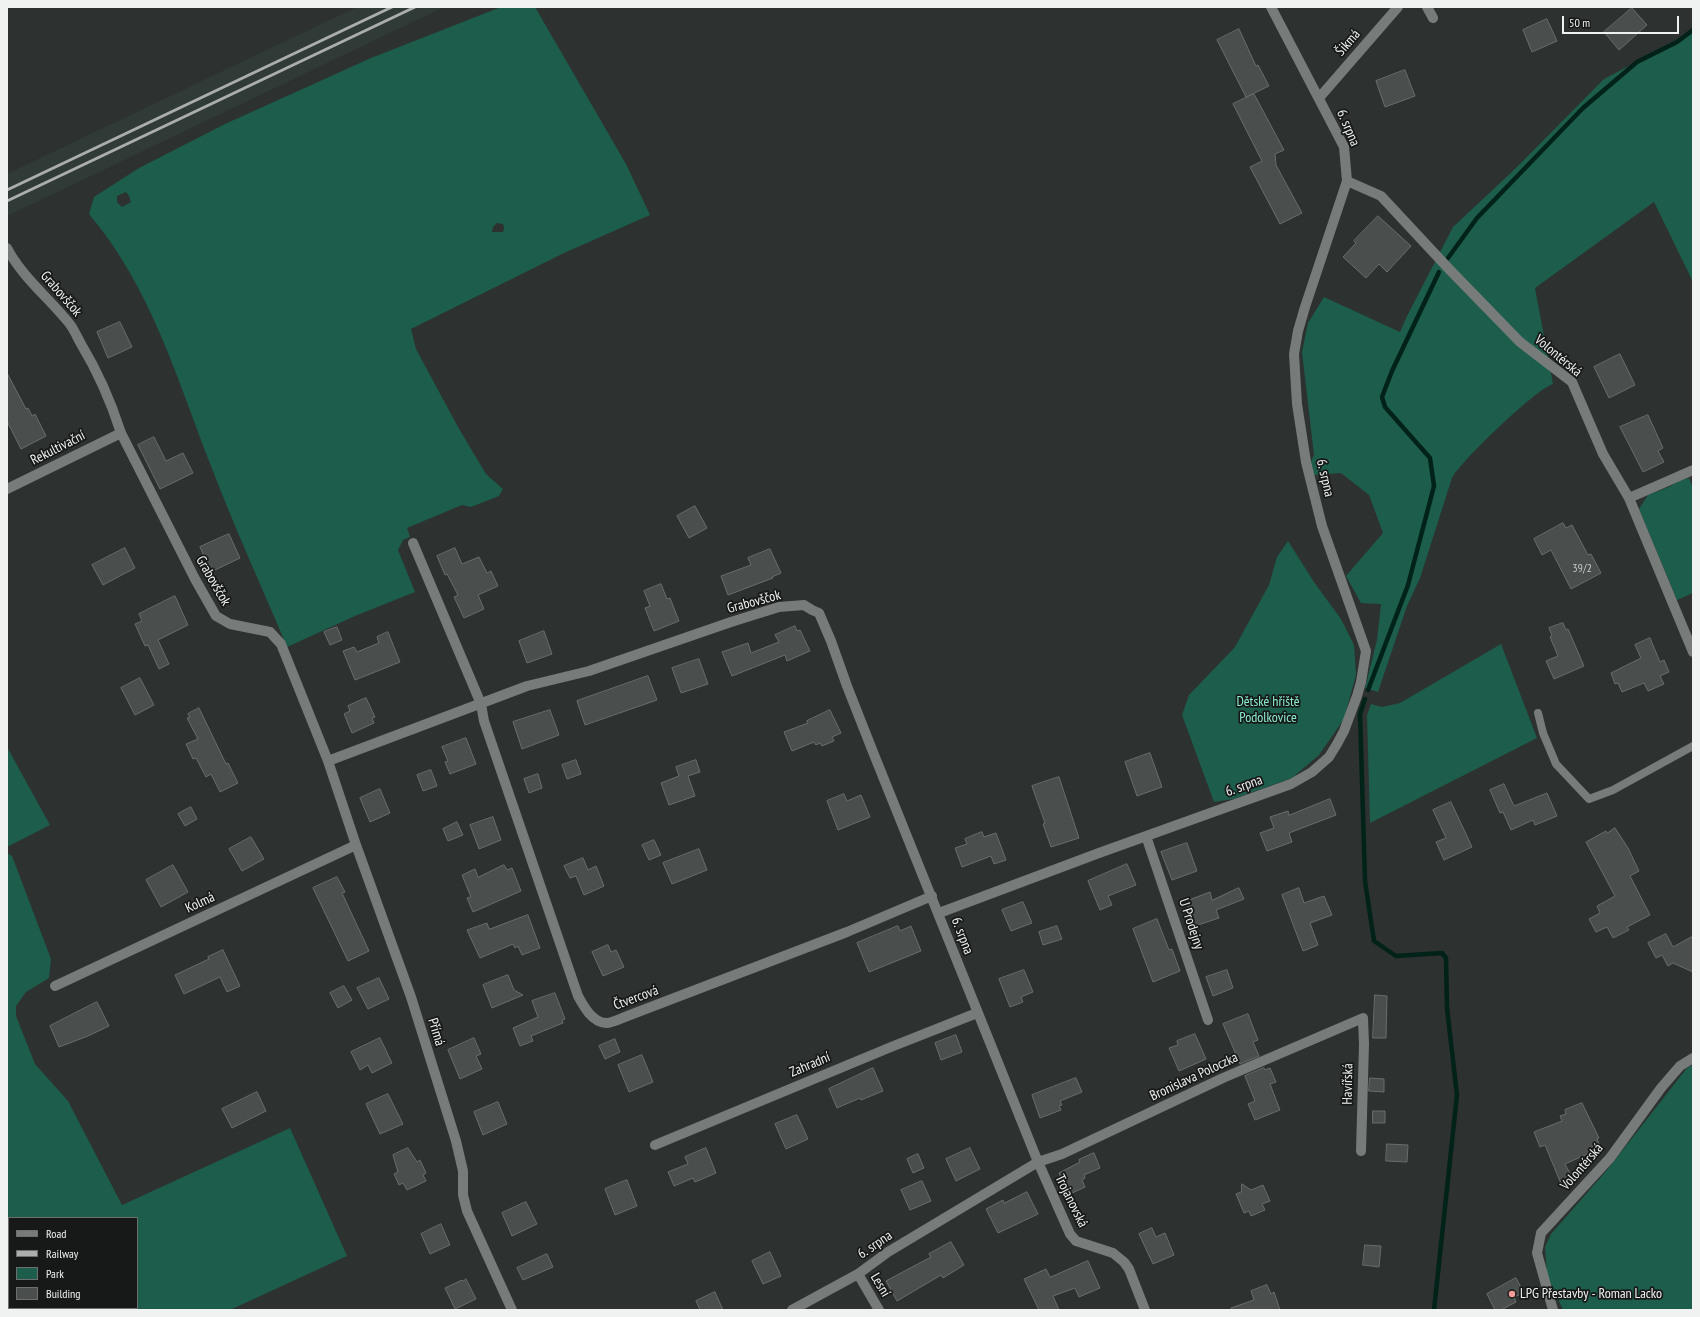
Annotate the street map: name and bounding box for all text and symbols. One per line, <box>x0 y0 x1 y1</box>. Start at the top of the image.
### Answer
scale bar <box>1564 8 1681 34</box>
text: 50 m <box>1569 15 1590 30</box>
street label: Šikmá <box>1332 26 1364 60</box>
street label: 6. srpna <box>1333 107 1363 149</box>
street label: Grabovščok <box>37 268 85 320</box>
street label: Volontérská <box>1531 331 1585 381</box>
street label: Rekultivační <box>28 427 88 469</box>
street label: 6. srpna <box>1313 458 1337 498</box>
street label: Grabovščok <box>192 553 234 609</box>
house number: 39/2 <box>1572 562 1592 576</box>
street label: Grabovščok <box>725 587 783 617</box>
park label: Dětské hřiště Podolkovice <box>1236 694 1300 726</box>
street label: 6. srpna <box>1223 772 1265 800</box>
street label: Kolmá <box>183 889 217 917</box>
street label: U Prodejny <box>1175 897 1207 951</box>
street label: 6. srpna <box>947 915 977 957</box>
street label: Čtvercová <box>611 982 661 1014</box>
street label: Přímá <box>424 1016 448 1048</box>
street label: Zahradní <box>787 1049 833 1081</box>
street label: Bronislava Poloczka <box>1147 1049 1241 1105</box>
street label: Havířská <box>1339 1063 1357 1105</box>
street label: Volontérská <box>1557 1140 1607 1194</box>
street label: Trojanovská <box>1051 1172 1091 1230</box>
legend <box>8 1217 138 1309</box>
text: Road <box>46 1226 66 1241</box>
street label: 6. srpna <box>854 1227 896 1263</box>
text: Railway <box>46 1246 78 1261</box>
text: Park <box>46 1266 64 1281</box>
street label: Lesní <box>866 1270 894 1300</box>
text: Building <box>46 1286 81 1301</box>
place label: LPG Přestavby - Roman Lacko <box>1520 1286 1662 1302</box>
marker: LPG Přestavby - Roman Lacko <box>1507 1289 1517 1299</box>

